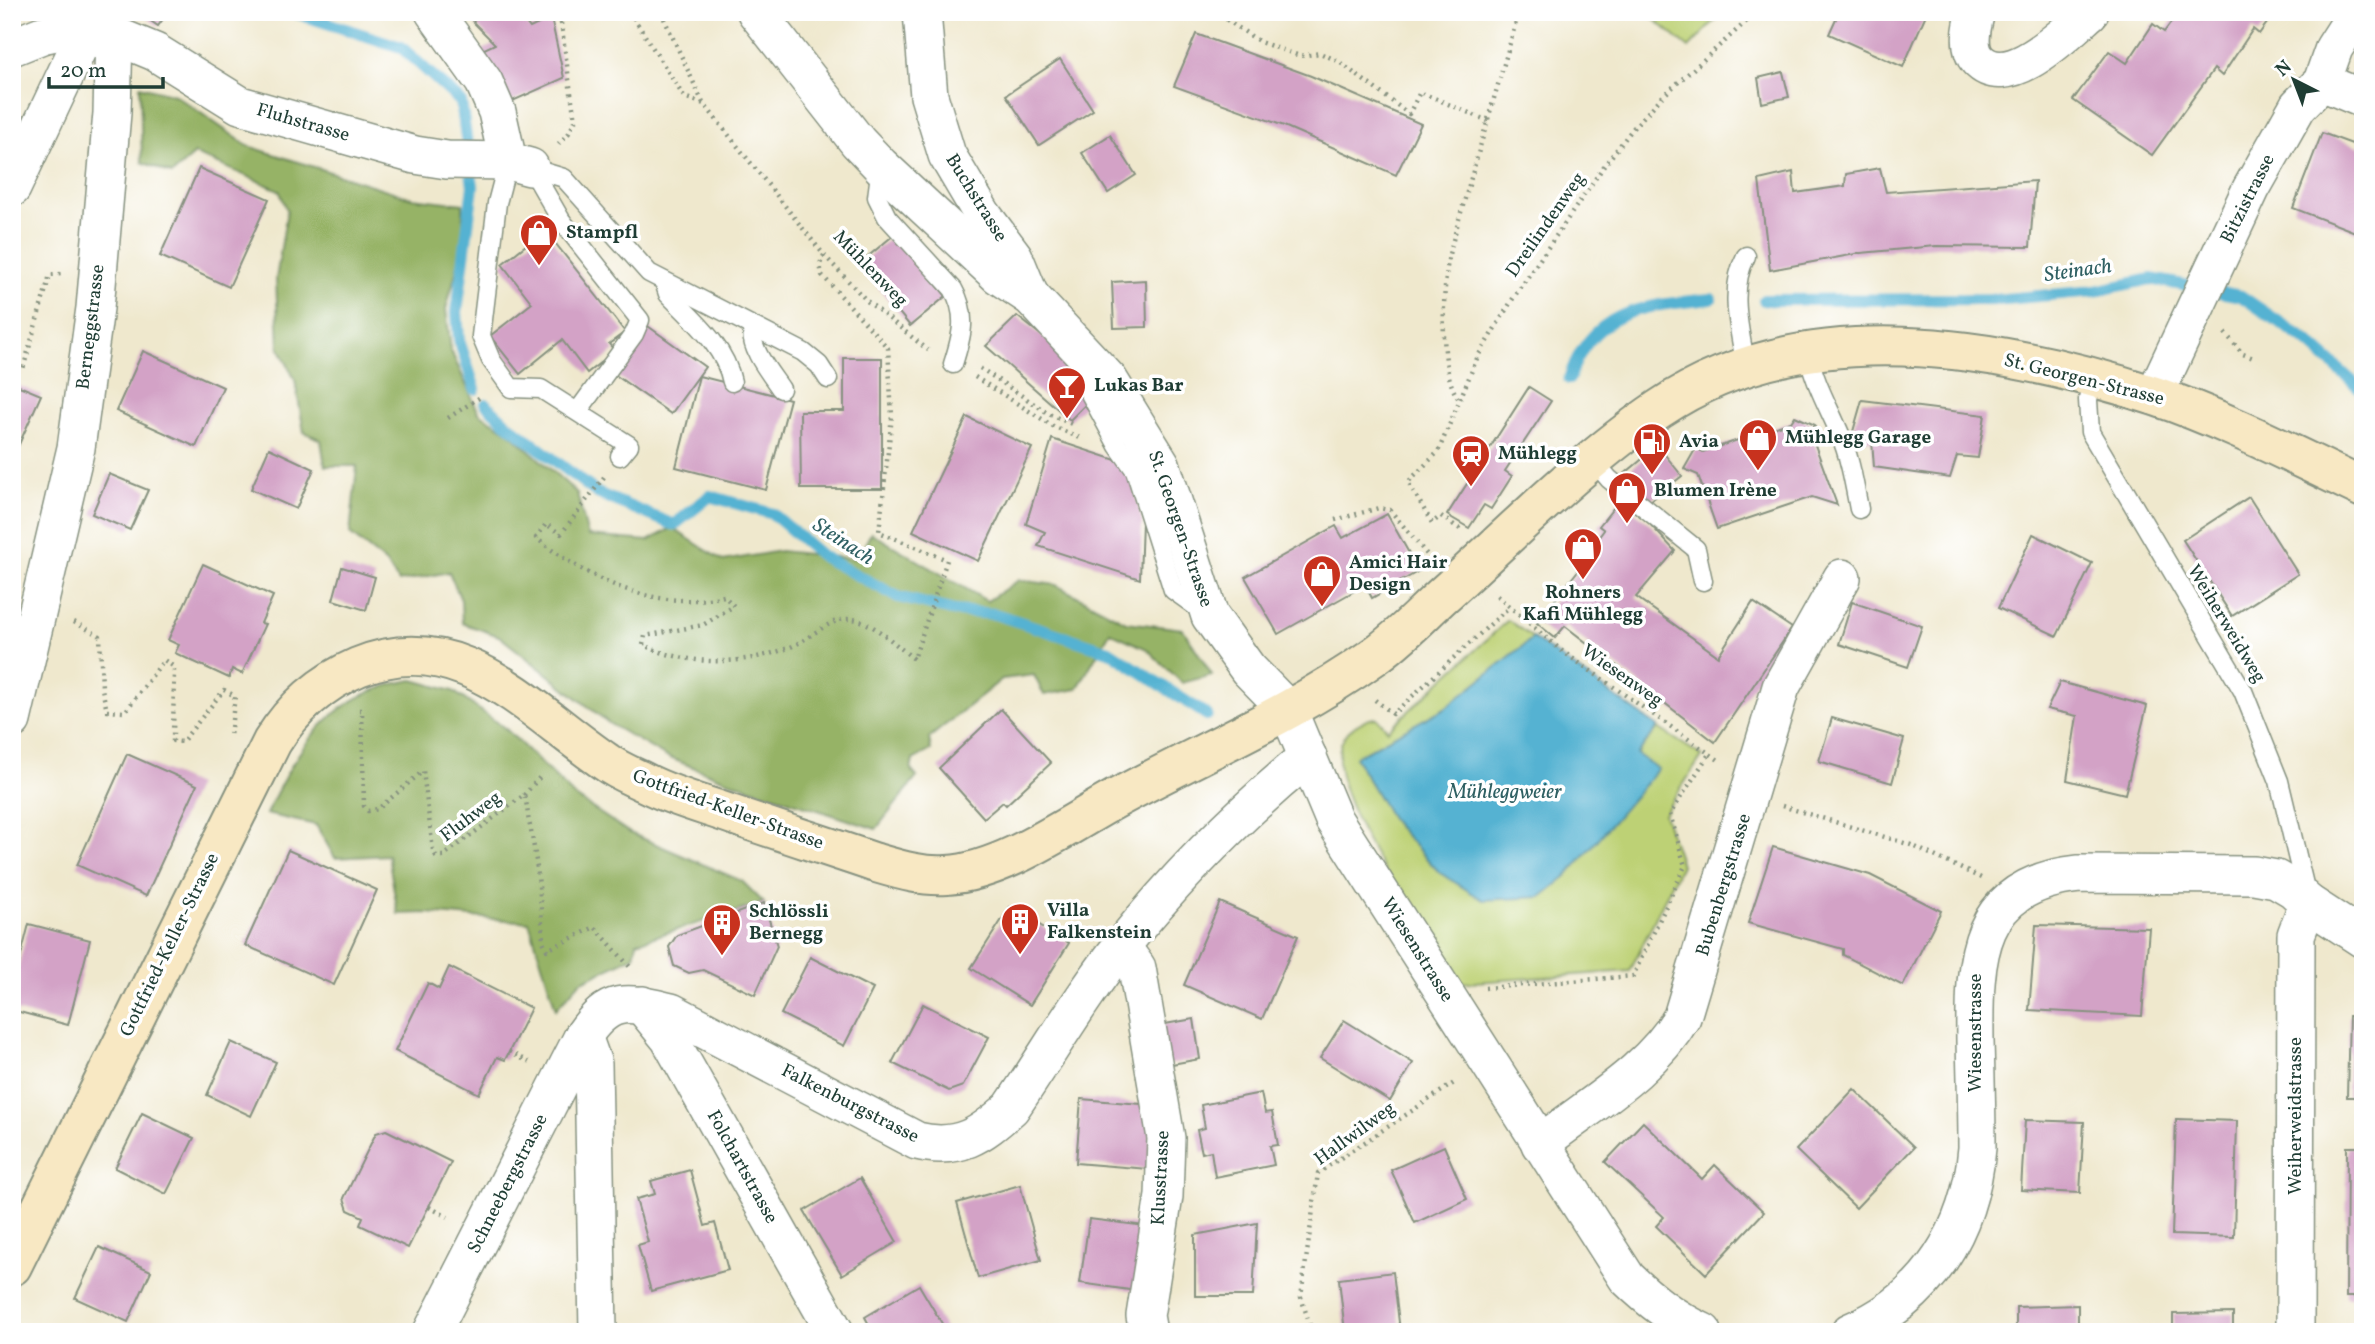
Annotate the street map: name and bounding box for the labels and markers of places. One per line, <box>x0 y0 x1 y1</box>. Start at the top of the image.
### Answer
shop icon: Stampfl <box>518 212 560 267</box>
place label: Stampfl <box>566 220 638 246</box>
bar icon: Lukas Bar <box>1046 365 1088 420</box>
place label: Lukas Bar <box>1094 373 1184 399</box>
shop icon: Mühlegg Garage <box>1737 417 1779 472</box>
fuel station icon: Avia <box>1631 421 1673 476</box>
place label: Mühlegg Garage <box>1785 425 1932 451</box>
place label: Avia <box>1679 429 1719 455</box>
station icon: Mühlegg <box>1450 433 1492 488</box>
place label: Mühlegg <box>1498 441 1577 467</box>
shop icon: Blumen Irène <box>1606 470 1648 525</box>
place label: Blumen Irène <box>1654 478 1777 504</box>
shop icon: Rohners Kafi Mühlegg <box>1562 526 1604 581</box>
place label: Amici Hair Design <box>1349 550 1447 598</box>
shop icon: Amici Hair Design <box>1301 553 1343 608</box>
place label: Rohners Kafi Mühlegg <box>1523 580 1643 628</box>
place label: Villa Falkenstein <box>1047 898 1152 946</box>
place label: Schlössli Bernegg <box>749 899 829 947</box>
building icon: Villa Falkenstein <box>999 901 1041 956</box>
building icon: Schlössli Bernegg <box>701 902 743 957</box>

